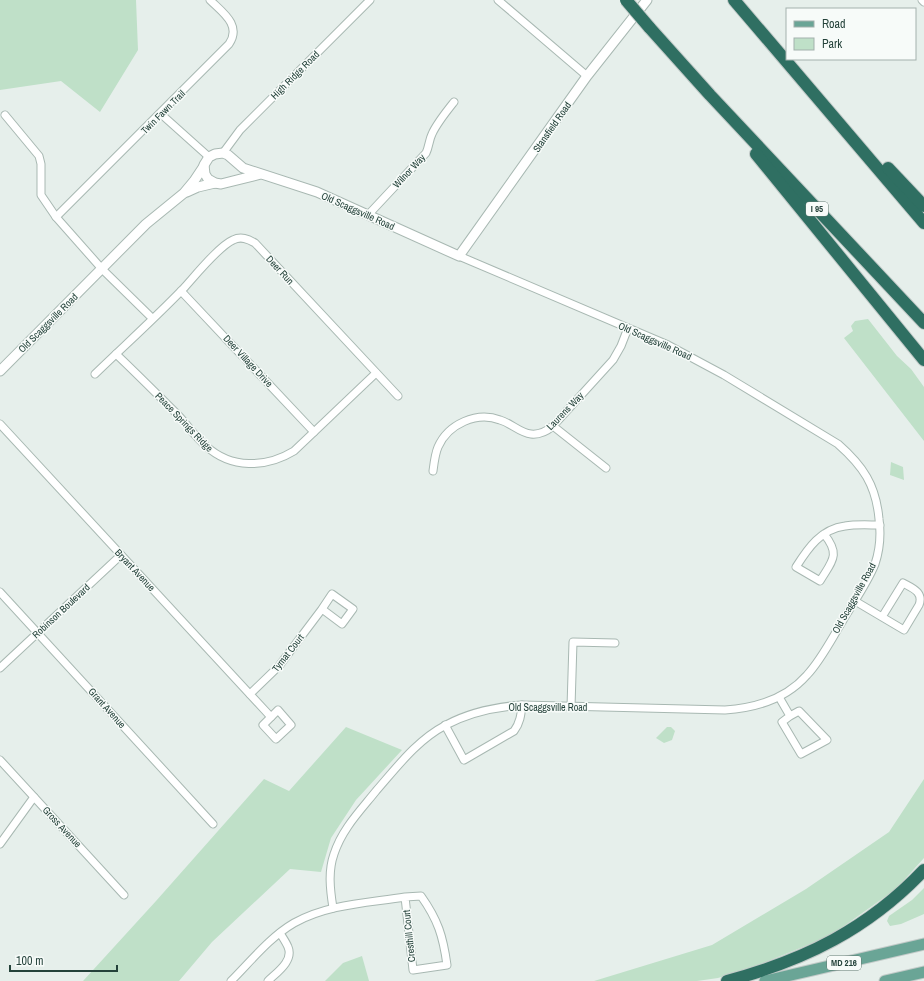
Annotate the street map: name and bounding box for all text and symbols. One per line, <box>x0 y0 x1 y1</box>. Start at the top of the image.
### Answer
legend <box>786 8 916 60</box>
text: Road <box>822 16 846 32</box>
text: Park <box>822 36 842 52</box>
street label: High Ridge Road <box>268 48 322 102</box>
street label: Twin Fawn Trail <box>138 87 188 137</box>
street label: Stansfield Road <box>530 99 574 155</box>
street label: Wilnor Way <box>390 151 429 191</box>
street label: Old Scaggsville Road <box>319 189 397 233</box>
road number: I 95 <box>806 202 828 216</box>
street label: Deer Run <box>263 253 297 287</box>
street label: Old Scaggsville Road <box>16 291 80 355</box>
street label: Old Scaggsville Road <box>616 319 694 363</box>
street label: Deer Village Drive <box>220 332 276 390</box>
street label: Peace Springs Ridge <box>152 389 216 455</box>
street label: Laurens Way <box>544 389 587 433</box>
street label: Bryant Avenue <box>112 546 158 594</box>
street label: Old Scaggsville Road <box>829 560 879 636</box>
street label: Robinson Boulevard <box>29 581 93 641</box>
street label: Tymat Court <box>269 631 307 675</box>
street label: Grant Avenue <box>85 685 129 731</box>
street label: Old Scaggsville Road <box>509 701 587 714</box>
street label: Gross Avenue <box>40 804 85 851</box>
street label: Cresthill Court <box>400 909 418 963</box>
scale bar <box>10 947 117 973</box>
text: 100 m <box>16 953 43 969</box>
road number: MD 216 <box>827 956 861 970</box>

